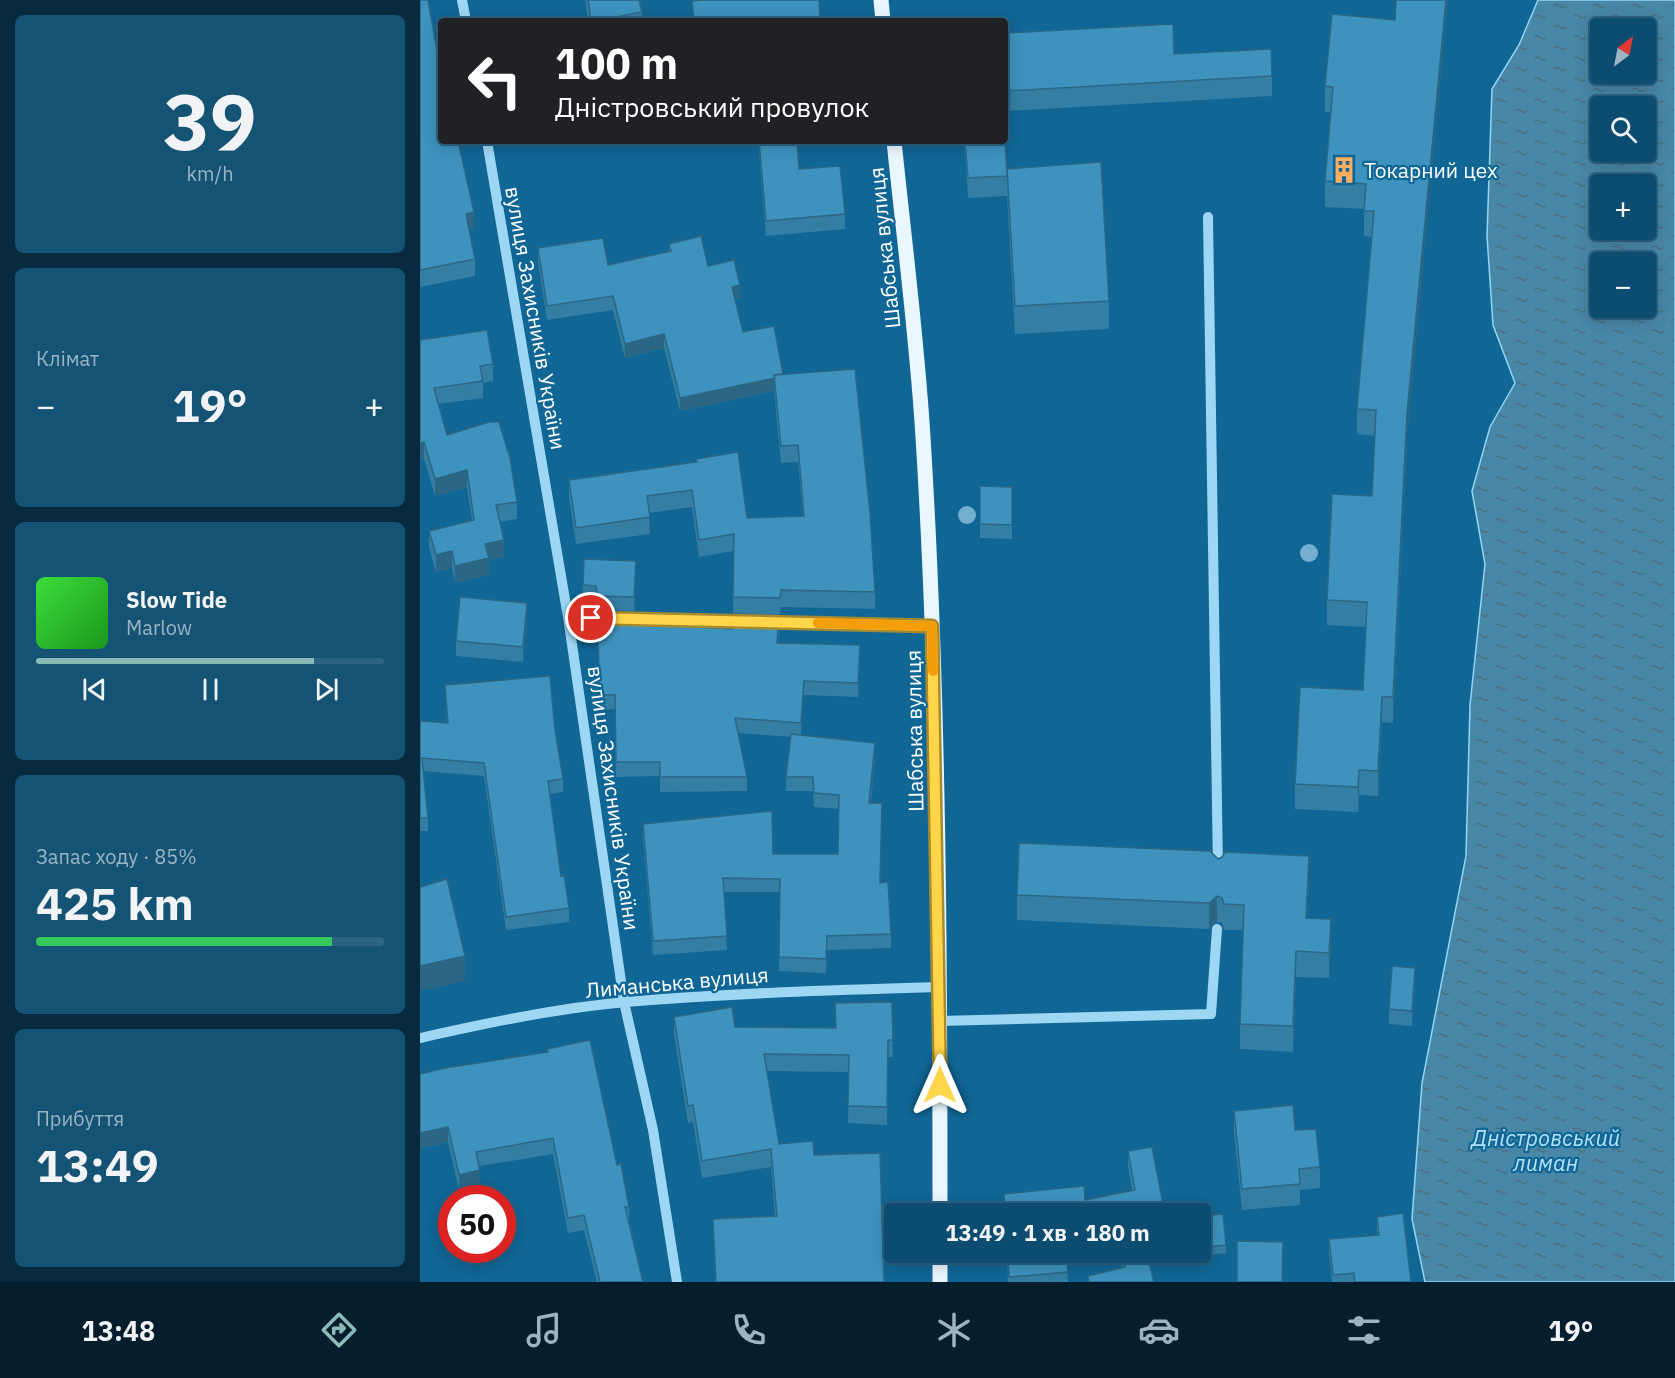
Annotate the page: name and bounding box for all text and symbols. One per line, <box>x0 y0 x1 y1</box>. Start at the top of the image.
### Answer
north arrow <box>1590 18 1656 84</box>
map controls <box>1590 18 1656 318</box>
text: 100 m <box>555 36 678 91</box>
icon: left <box>456 42 534 120</box>
text: 39 <box>163 70 257 171</box>
text: Дністровський провулок <box>555 89 869 124</box>
button: search <box>1590 96 1656 162</box>
building icon: Токарний цех <box>1329 155 1359 185</box>
place label: Токарний цех <box>1364 156 1498 184</box>
text: km/h <box>186 160 234 187</box>
street label: Шабська вулиця <box>862 166 906 330</box>
button: + <box>1590 174 1656 240</box>
street label: вулиця Захисників України <box>499 184 573 452</box>
button: − <box>1590 252 1656 318</box>
text: Клімат <box>36 345 99 372</box>
text: 19° <box>172 376 248 434</box>
text: − <box>36 384 56 427</box>
text: + <box>364 384 384 427</box>
text: Slow Tide <box>126 585 227 614</box>
pin <box>565 592 616 643</box>
icon: arrive <box>574 601 607 634</box>
text: Marlow <box>126 614 192 641</box>
street label: Шабська вулиця <box>899 650 929 812</box>
street label: вулиця Захисників України <box>582 664 646 932</box>
icon: previous <box>78 673 111 706</box>
icon: pause <box>194 673 227 706</box>
icon: next <box>310 673 343 706</box>
text: Запас ходу · 85% <box>36 843 197 870</box>
text: 425 km <box>36 874 194 932</box>
street label: Лиманська вулиця <box>584 960 770 1004</box>
position arrow <box>908 1053 972 1117</box>
text: Прибуття <box>36 1105 124 1132</box>
water label: Дністровський лиман <box>1470 1123 1620 1177</box>
text: 13:49 <box>36 1136 159 1194</box>
speed limit sign: 50 <box>438 1185 516 1263</box>
text: 13:49 · 1 хв · 180 m <box>945 1218 1150 1247</box>
icon: directions <box>318 1309 360 1351</box>
icon: music <box>523 1309 565 1351</box>
icon: phone <box>728 1309 770 1351</box>
icon: climate <box>933 1309 975 1351</box>
icon: car <box>1138 1309 1180 1351</box>
icon: filters <box>1343 1309 1385 1351</box>
text: 13:48 <box>82 1313 155 1348</box>
text: 19° <box>1548 1313 1593 1348</box>

